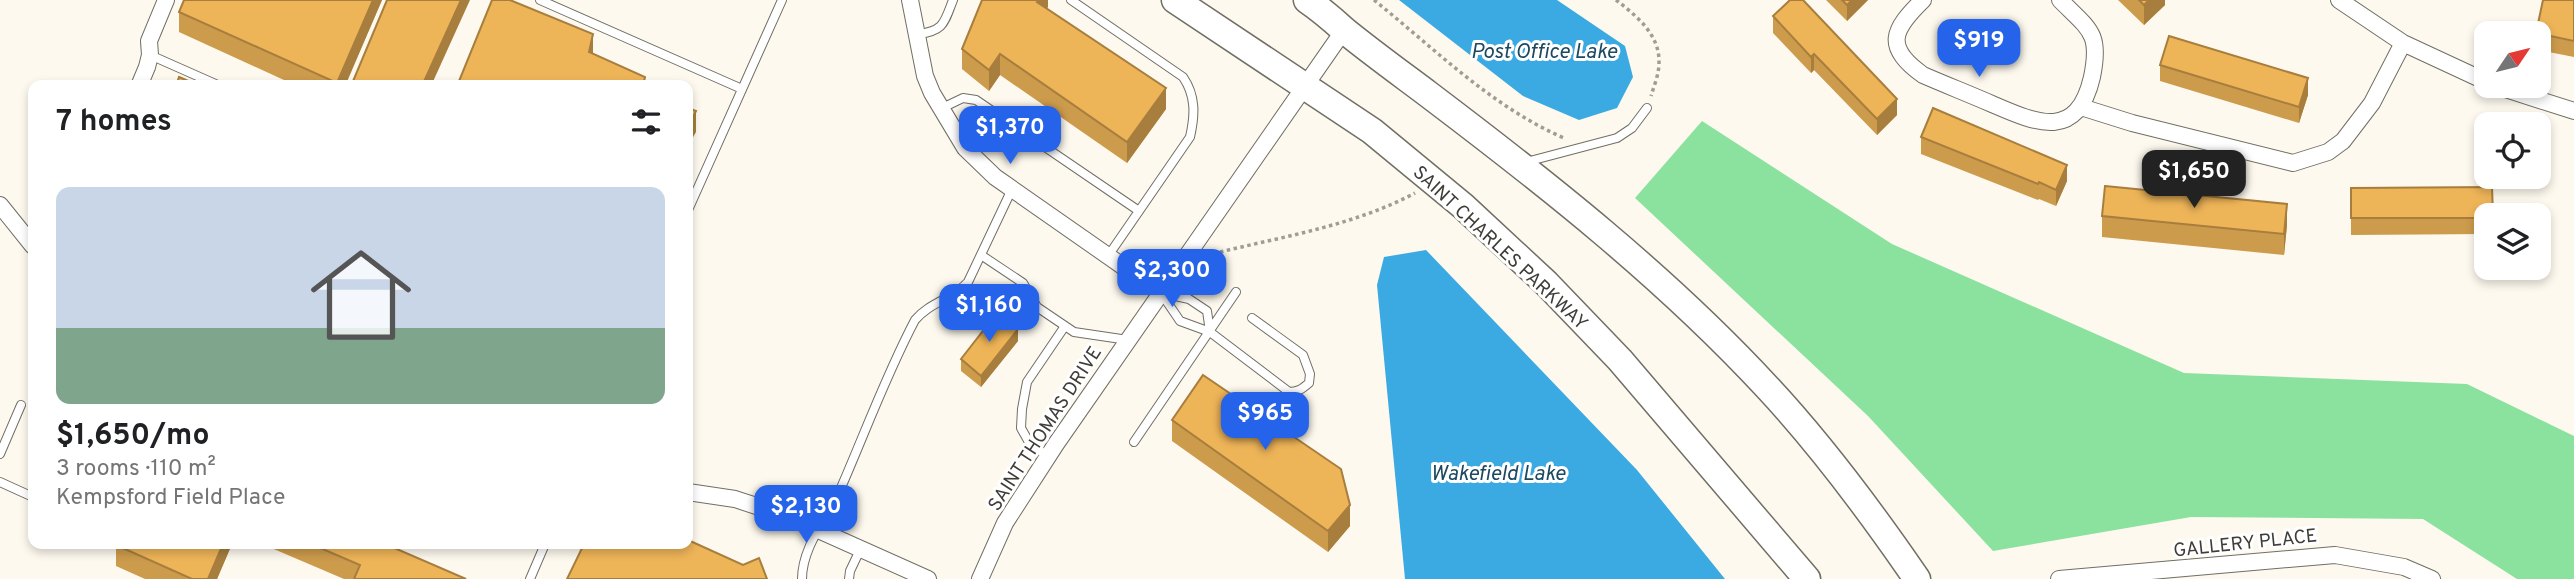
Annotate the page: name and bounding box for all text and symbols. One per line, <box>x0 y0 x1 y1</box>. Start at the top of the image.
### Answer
pin: $919 <box>1938 20 2020 79</box>
north arrow <box>2474 21 2552 98</box>
map controls <box>2474 21 2551 280</box>
text: $919 <box>1953 27 2005 56</box>
water label: Post Office Lake <box>1471 39 1618 66</box>
icon: filters <box>627 103 665 141</box>
text: 7 homes <box>56 104 172 141</box>
pin: $1,370 <box>953 106 1067 166</box>
button: locate <box>2474 112 2551 189</box>
text: $1,370 <box>975 114 1045 143</box>
pin: $1,650 <box>2137 150 2251 210</box>
text: $1,650 <box>2158 158 2230 187</box>
street label: SAINT CHARLES PARKWAY <box>1407 161 1592 336</box>
button: layers <box>2474 203 2551 280</box>
icon: home <box>298 232 424 358</box>
pin: $2,300 <box>1115 250 1229 309</box>
text: $2,300 <box>1133 257 1211 286</box>
pin: $1,160 <box>932 284 1046 344</box>
text: $1,160 <box>955 292 1023 321</box>
street label: SAINT THOMAS DRIVE <box>983 342 1108 516</box>
pin: $965 <box>1224 392 1306 452</box>
text: $965 <box>1237 400 1293 429</box>
text: $1,650/mo <box>56 418 209 455</box>
text: 3 rooms · 110 m² <box>56 455 216 484</box>
water label: Wakefield Lake <box>1431 461 1567 488</box>
text: Kempsford Field Place <box>56 484 285 513</box>
pin: $2,130 <box>749 486 863 545</box>
text: $2,130 <box>770 493 842 522</box>
street label: GALLERY PLACE <box>2172 525 2318 563</box>

